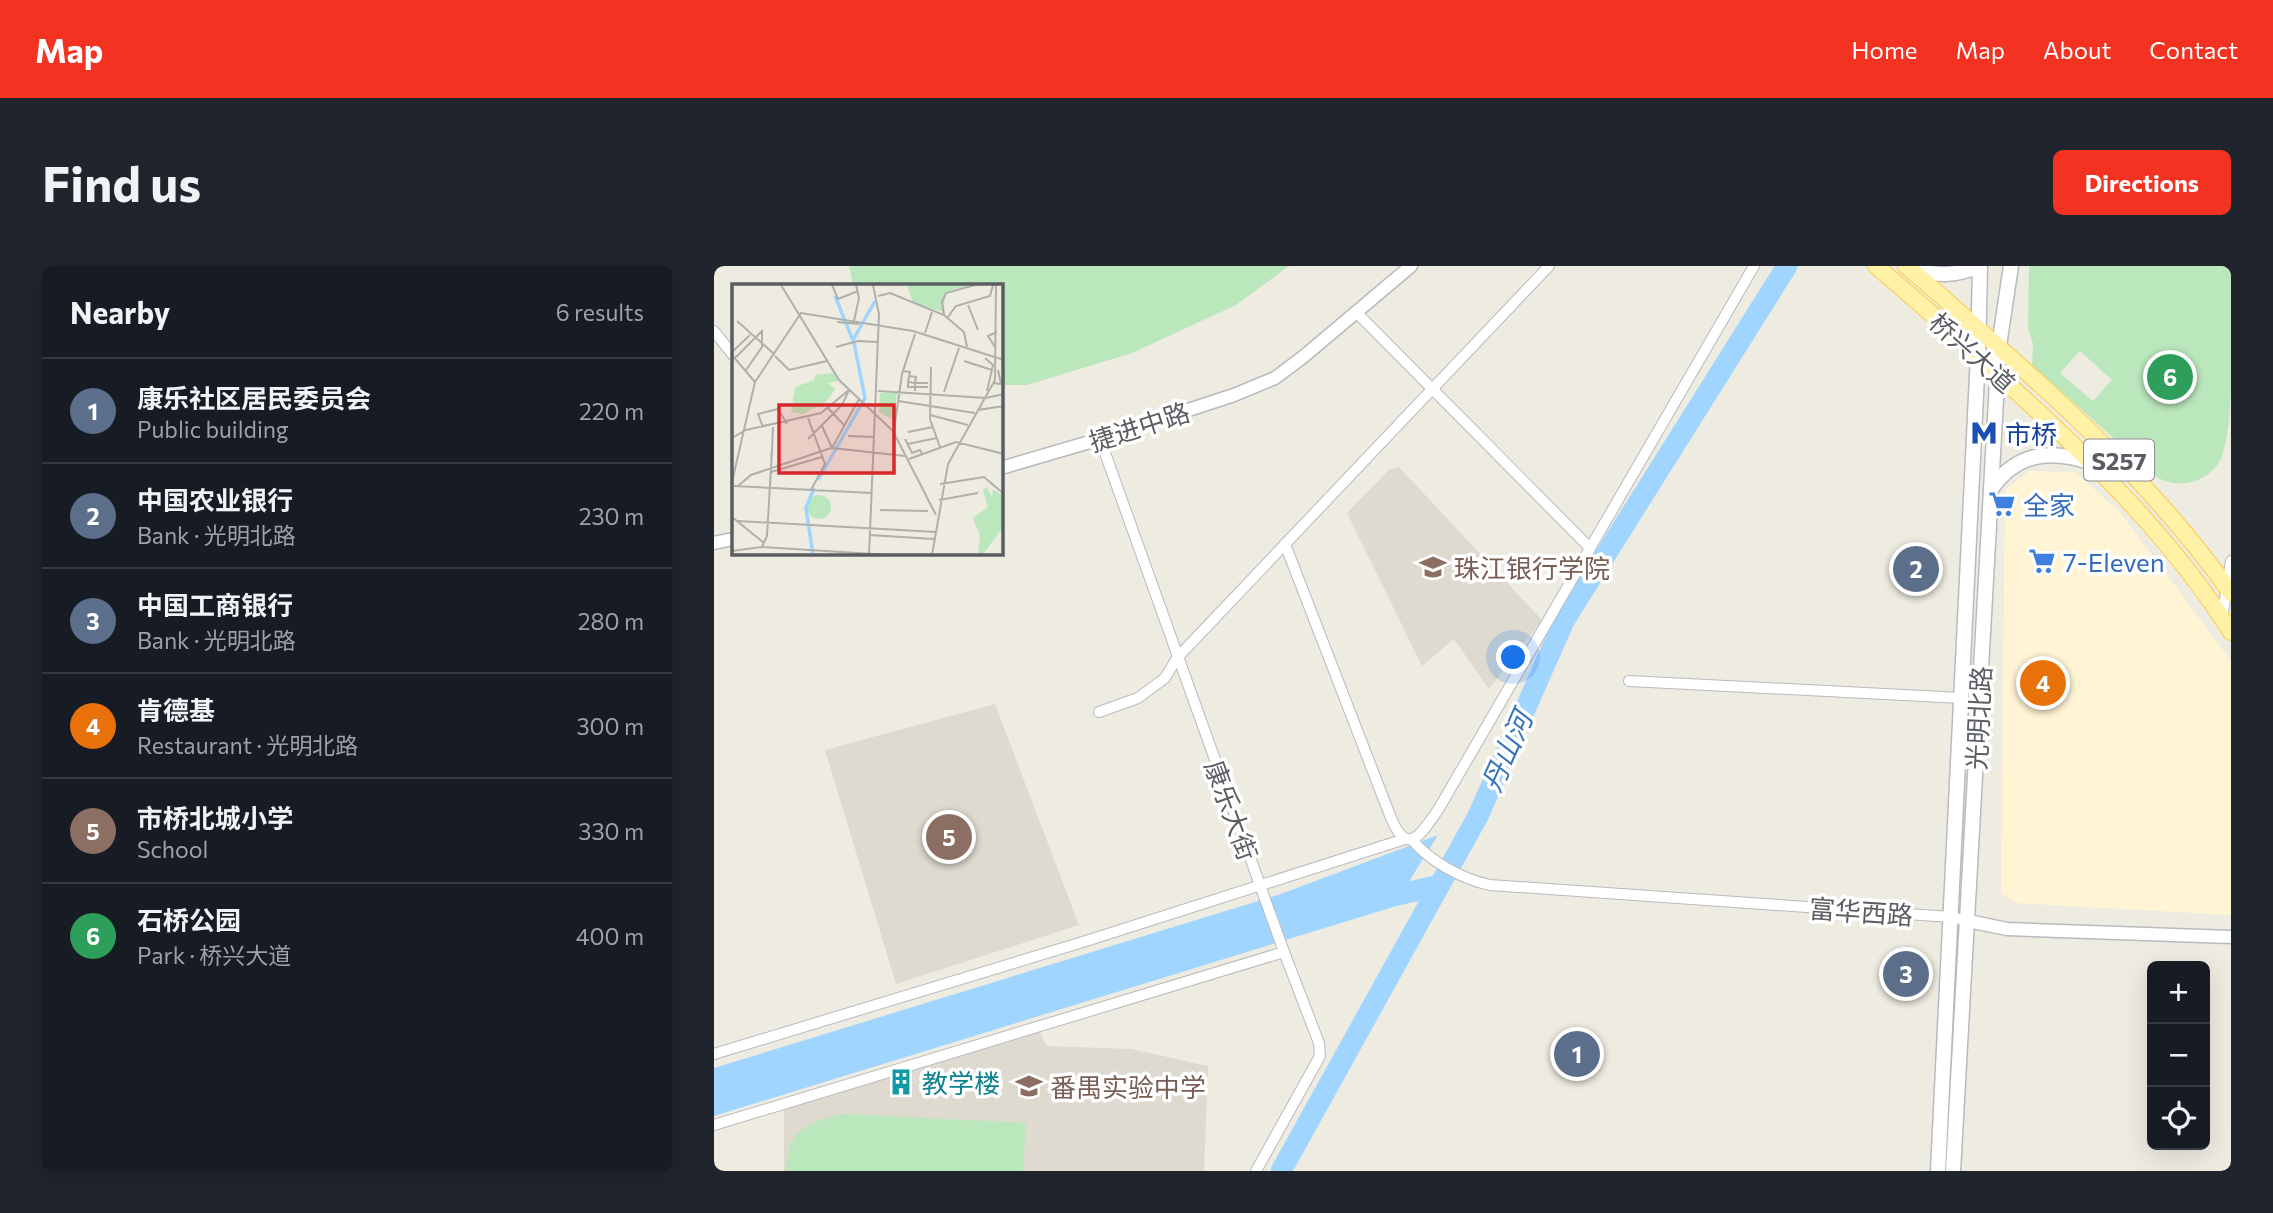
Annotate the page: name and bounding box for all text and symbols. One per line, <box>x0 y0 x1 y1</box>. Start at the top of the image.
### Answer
text: Map <box>35 29 103 70</box>
text: Home <box>1852 35 1918 64</box>
text: Map <box>1956 35 2005 64</box>
text: About <box>2043 35 2111 64</box>
text: Contact <box>2149 35 2238 64</box>
button: Directions <box>2053 150 2231 215</box>
text: Find us <box>42 152 201 212</box>
inset map <box>732 284 1003 555</box>
text: Nearby <box>70 293 170 330</box>
text: 6 results <box>556 298 644 326</box>
street label: 桥兴大道 <box>1924 306 2022 398</box>
pin: 6 <box>2147 351 2193 403</box>
text: 康乐社区居民委员会 <box>137 382 371 413</box>
street label: 捷进中路 <box>1085 395 1193 457</box>
text: 1 <box>88 397 98 425</box>
text: 220 m <box>579 397 644 425</box>
text: Public building <box>137 415 288 443</box>
metro station icon: 市桥 <box>1969 418 1999 448</box>
place label: 市桥 <box>2005 418 2057 449</box>
road number: S257 <box>2084 440 2154 480</box>
text: 中国农业银行 <box>137 484 293 515</box>
supermarket icon: 全家 <box>1987 489 2017 519</box>
place label: 全家 <box>2023 489 2075 520</box>
text: 2 <box>86 502 100 530</box>
text: 230 m <box>579 502 644 530</box>
text: Bank · 光明北路 <box>137 521 296 549</box>
pin: 2 <box>1893 543 1939 595</box>
supermarket icon: 7-Eleven <box>2027 546 2057 576</box>
place label: 7-Eleven <box>2063 546 2165 577</box>
school or university icon: 珠江银行学院 <box>1418 552 1448 582</box>
place label: 珠江银行学院 <box>1454 552 1610 583</box>
text: 中国工商银行 <box>137 589 293 620</box>
text: 3 <box>86 607 100 635</box>
text: 280 m <box>578 607 644 635</box>
text: Bank · 光明北路 <box>137 626 296 654</box>
your location <box>1496 640 1530 674</box>
pin: 4 <box>2020 657 2066 709</box>
street label: 光明北路 <box>1960 665 1996 771</box>
text: 肯德基 <box>137 694 215 725</box>
water label: 丹山河 <box>1473 701 1541 796</box>
text: 4 <box>86 712 100 740</box>
text: 300 m <box>576 712 644 740</box>
text: Restaurant · 光明北路 <box>137 731 358 759</box>
street label: 康乐大街 <box>1200 756 1264 864</box>
text: 市桥北城小学 <box>137 802 293 833</box>
pin: 5 <box>926 811 972 863</box>
text: 5 <box>86 817 100 845</box>
text: 330 m <box>578 817 644 845</box>
text: School <box>137 835 208 863</box>
street label: 富华西路 <box>1808 892 1914 930</box>
text: 石桥公园 <box>137 904 241 935</box>
text: 6 <box>86 922 100 950</box>
text: 400 m <box>576 922 644 950</box>
text: Park · 桥兴大道 <box>137 941 291 969</box>
pin: 3 <box>1883 948 1929 1000</box>
map controls <box>2147 961 2210 1150</box>
button: + <box>2147 961 2210 1024</box>
button: − <box>2147 1024 2210 1087</box>
pin: 1 <box>1554 1028 1600 1080</box>
building icon: 教学楼 <box>886 1067 916 1097</box>
place label: 教学楼 <box>922 1067 1000 1098</box>
school or university icon: 番禺实验中学 <box>1014 1071 1044 1101</box>
place label: 番禺实验中学 <box>1050 1071 1206 1102</box>
button: locate <box>2147 1087 2210 1150</box>

